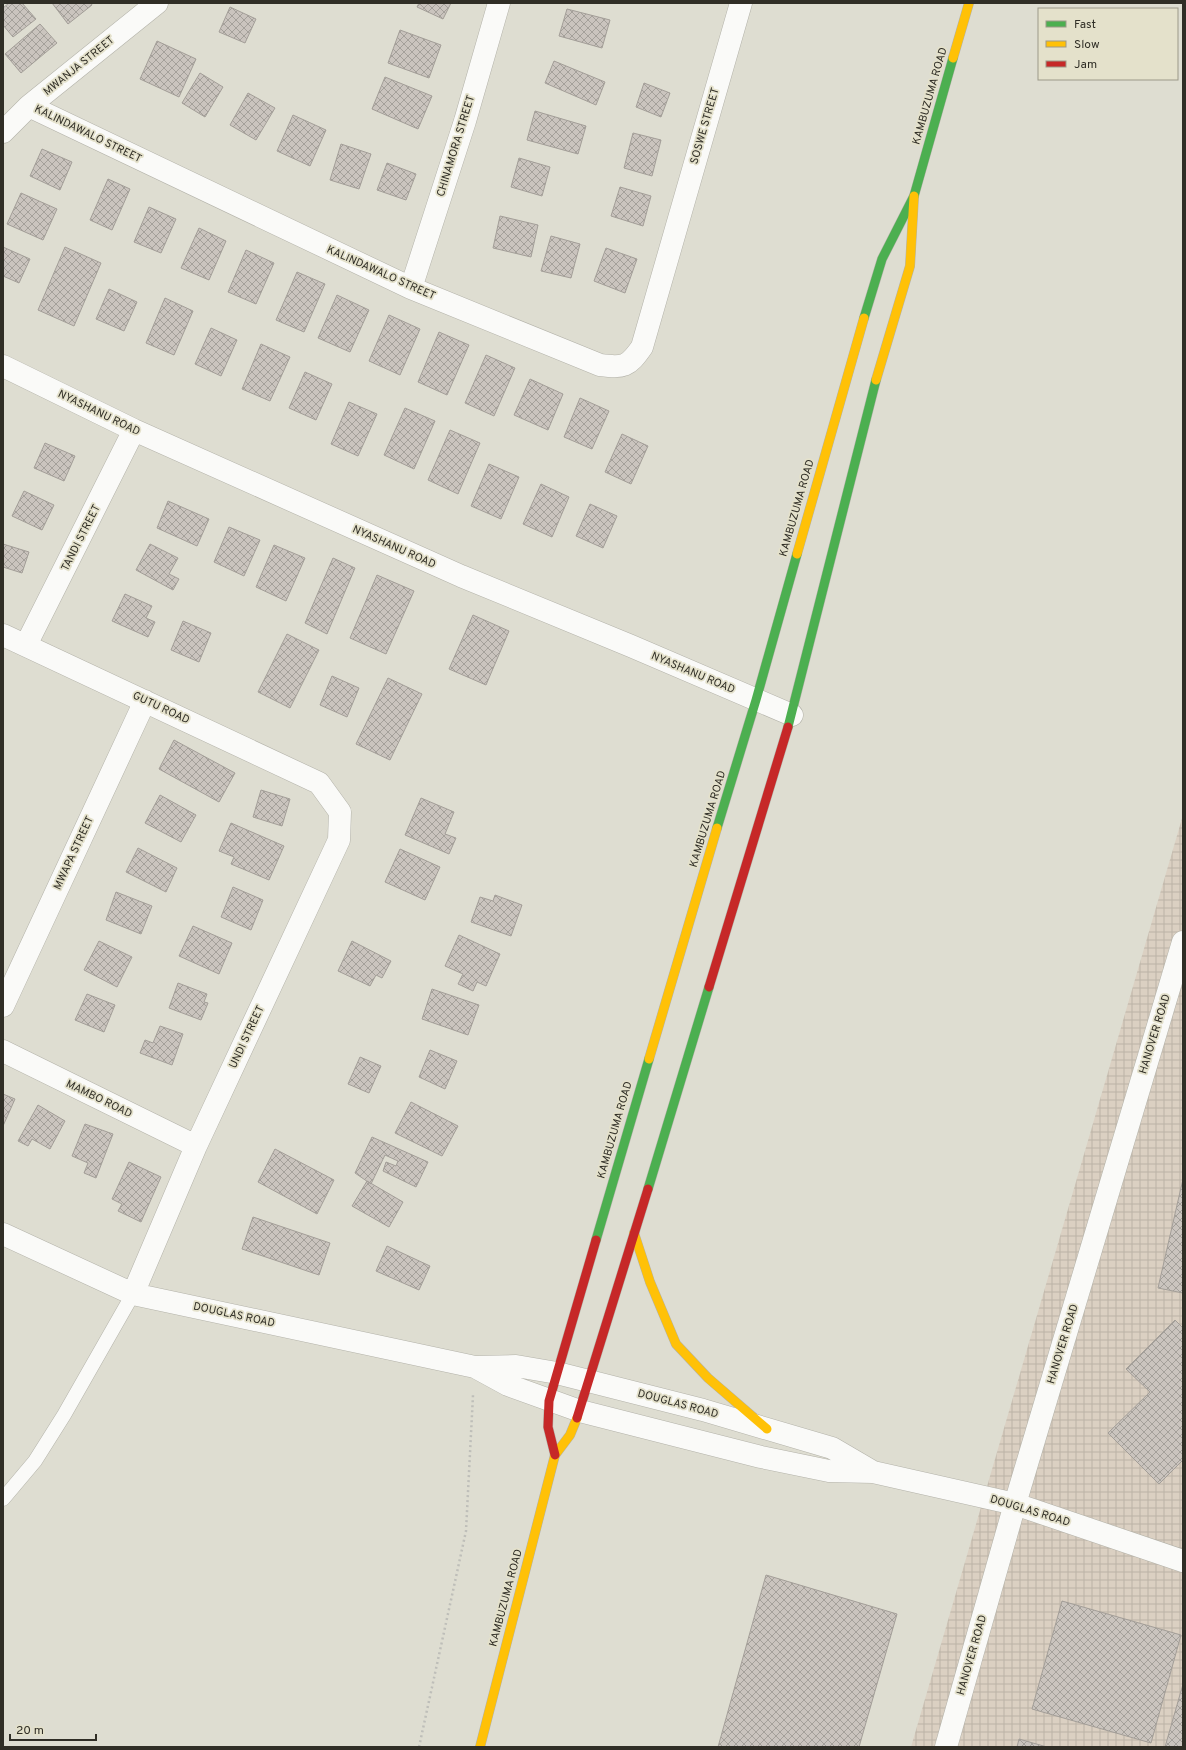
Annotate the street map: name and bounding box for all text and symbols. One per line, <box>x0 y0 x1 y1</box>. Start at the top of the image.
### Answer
legend <box>1038 8 1178 80</box>
text: Fast <box>1074 17 1096 33</box>
street label: MWANJA STREET <box>41 33 117 99</box>
text: Slow <box>1074 37 1100 53</box>
street label: KAMBUZUMA ROAD <box>909 46 951 146</box>
text: Jam <box>1074 57 1097 73</box>
street label: SOSWE STREET <box>687 86 723 166</box>
street label: CHINAMORA STREET <box>434 93 478 199</box>
street label: KALINDAWALO STREET <box>32 102 144 166</box>
street label: KALINDAWALO STREET <box>324 243 438 303</box>
street label: NYASHANU ROAD <box>56 387 142 439</box>
street label: KAMBUZUMA ROAD <box>776 458 818 558</box>
street label: TANDI STREET <box>58 502 104 574</box>
street label: NYASHANU ROAD <box>350 522 438 572</box>
street label: NYASHANU ROAD <box>649 649 737 697</box>
street label: GUTU ROAD <box>130 689 192 727</box>
street label: KAMBUZUMA ROAD <box>687 769 729 869</box>
street label: MWAPA STREET <box>51 814 97 892</box>
street label: HANOVER ROAD <box>1136 992 1174 1076</box>
street label: UNDI STREET <box>226 1003 268 1071</box>
street label: MAMBO ROAD <box>64 1077 134 1121</box>
street label: KAMBUZUMA ROAD <box>594 1080 636 1180</box>
street label: DOUGLAS ROAD <box>192 1300 276 1330</box>
street label: HANOVER ROAD <box>1044 1302 1082 1386</box>
street label: DOUGLAS ROAD <box>636 1386 720 1422</box>
street label: DOUGLAS ROAD <box>988 1492 1072 1530</box>
street label: KAMBUZUMA ROAD <box>486 1548 526 1648</box>
street label: HANOVER ROAD <box>954 1613 990 1697</box>
scale bar <box>10 1716 96 1742</box>
text: 20 m <box>16 1723 44 1739</box>

